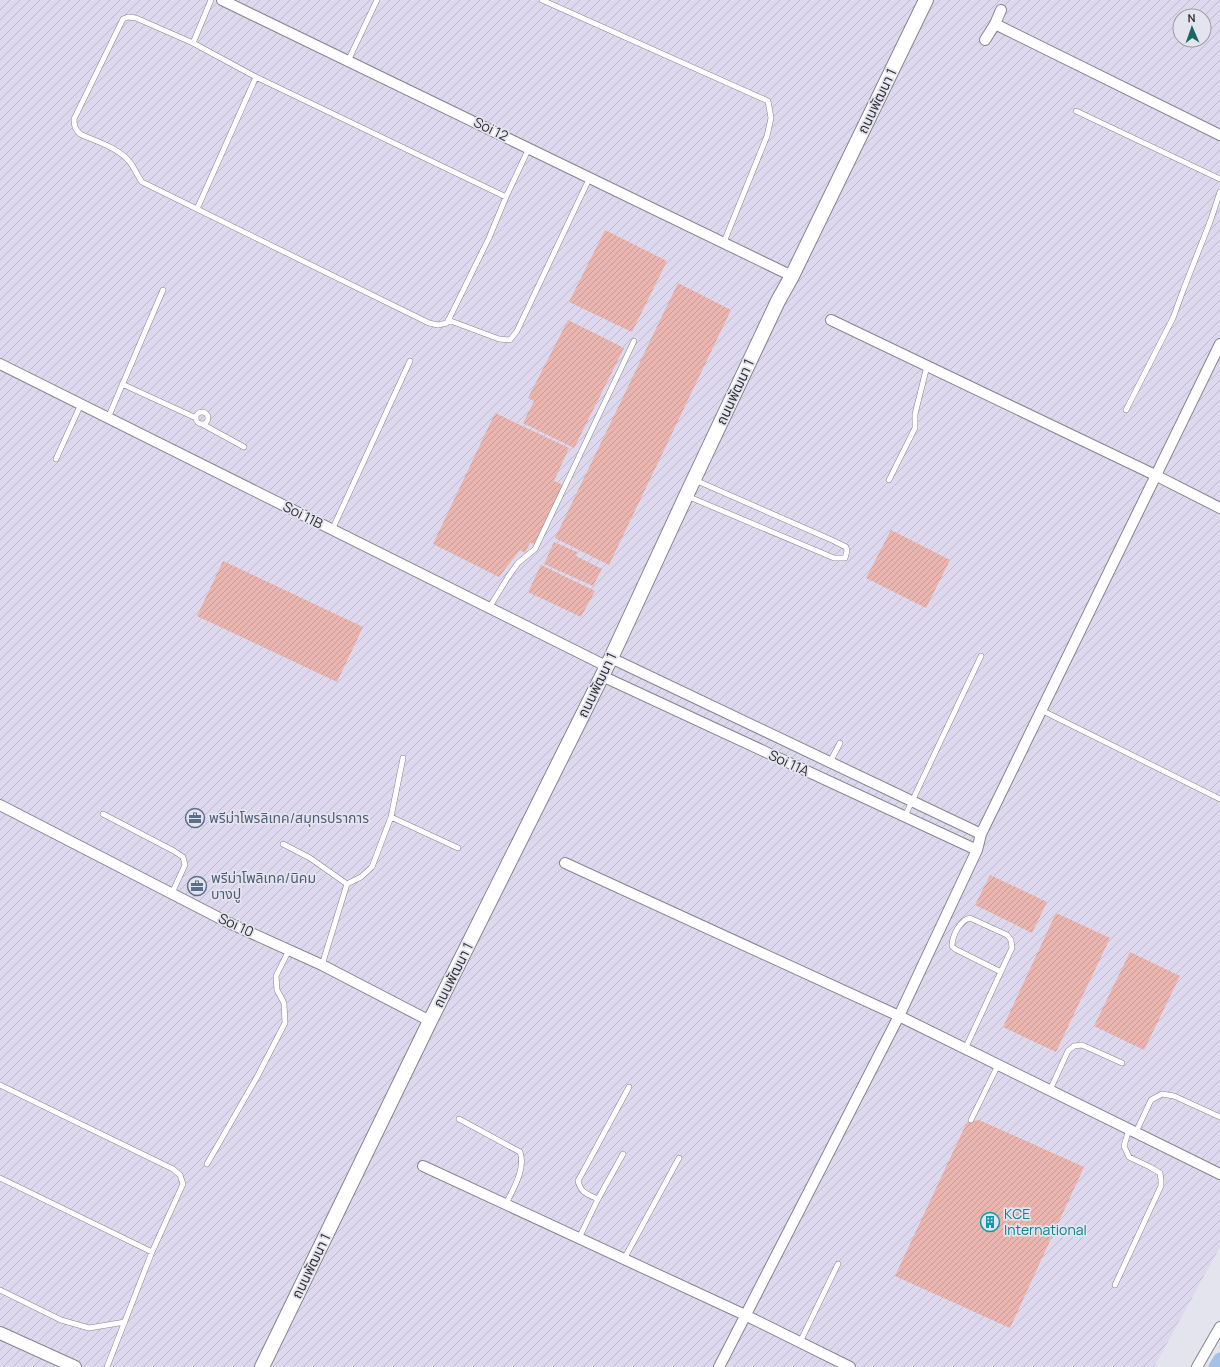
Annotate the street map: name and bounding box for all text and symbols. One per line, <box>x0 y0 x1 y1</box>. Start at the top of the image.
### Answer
north arrow <box>1172 8 1212 48</box>
text: N <box>1187 10 1196 25</box>
street label: ถนนพัฒนา 1 <box>853 65 901 137</box>
street label: Soi 12 <box>471 112 512 145</box>
street label: ถนนพัฒนา 1 <box>711 356 758 428</box>
street label: Soi 11B <box>280 496 327 533</box>
street label: ถนนพัฒนา 1 <box>573 649 621 721</box>
street label: Soi 11A <box>766 745 813 780</box>
office icon: พรีม่าโพรลิเทค/สมุทรปราการ <box>184 807 206 829</box>
place label: พรีม่าโพรลิเทค/สมุทรปราการ <box>209 808 369 827</box>
place label: พรีม่าโพลิเทค/นิคม บางปู <box>211 868 316 903</box>
office icon: พรีม่าโพลิเทค/นิคม บางปู <box>186 875 208 897</box>
street label: Soi 10 <box>215 908 257 941</box>
street label: ถนนพัฒนา 1 <box>428 939 477 1010</box>
place label: KCE International <box>1004 1204 1087 1239</box>
building icon: KCE International <box>979 1211 1001 1233</box>
street label: ถนนพัฒนา 1 <box>287 1230 335 1302</box>

